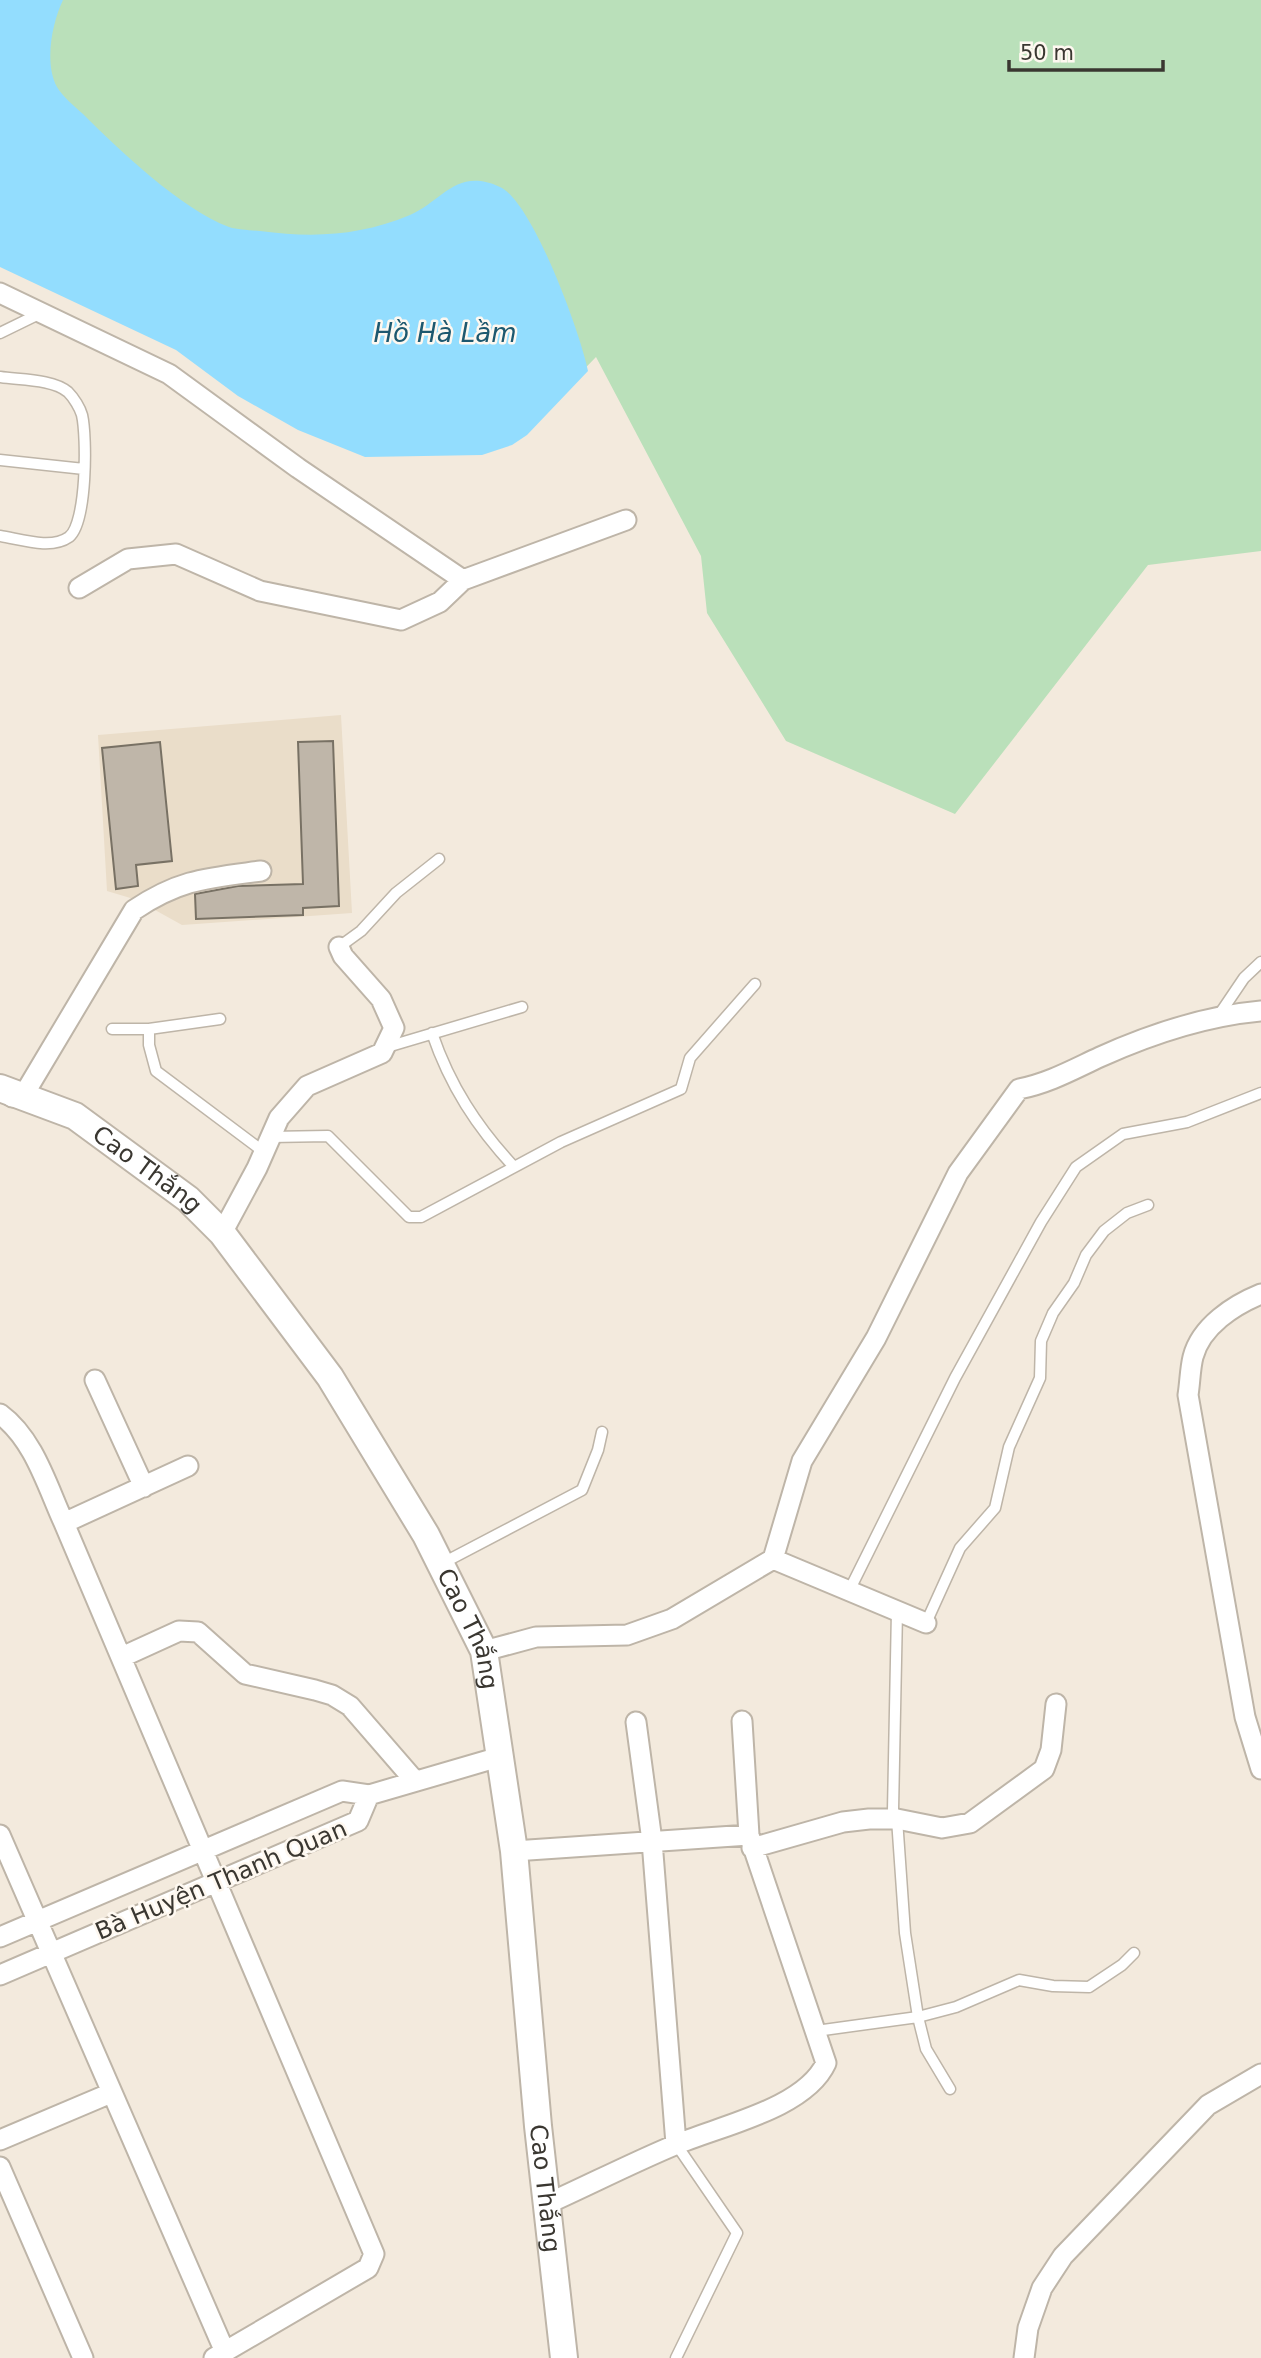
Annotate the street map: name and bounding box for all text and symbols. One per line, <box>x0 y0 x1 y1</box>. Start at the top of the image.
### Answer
scale bar <box>1009 28 1163 72</box>
text: 50 m <box>1020 41 1074 65</box>
water label: Hồ Hà Lầm <box>373 318 517 348</box>
street label: Cao Thắng <box>87 1120 208 1219</box>
street label: Cao Thắng <box>431 1564 504 1691</box>
street label: Bà Huyện Thanh Quan <box>91 1814 351 1946</box>
street label: Cao Thắng <box>524 2123 566 2254</box>

